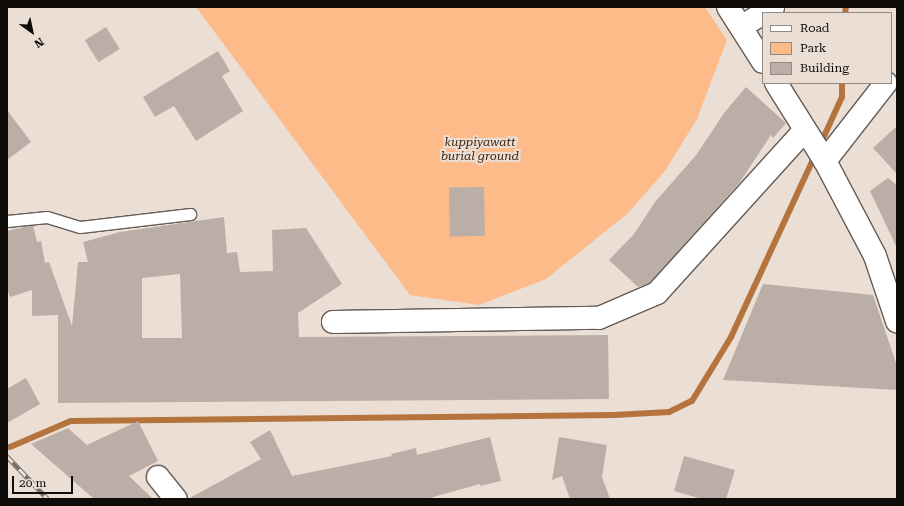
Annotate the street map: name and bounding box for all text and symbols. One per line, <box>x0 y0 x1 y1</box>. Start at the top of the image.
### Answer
north arrow <box>12 12 52 52</box>
legend <box>762 12 892 84</box>
text: Road <box>800 21 829 35</box>
text: N <box>32 35 46 50</box>
text: Park <box>800 41 826 55</box>
text: Building <box>800 61 849 75</box>
park label: kuppiyawatt burial ground <box>441 136 519 164</box>
scale bar <box>14 468 75 494</box>
text: 20 m <box>19 476 46 490</box>

